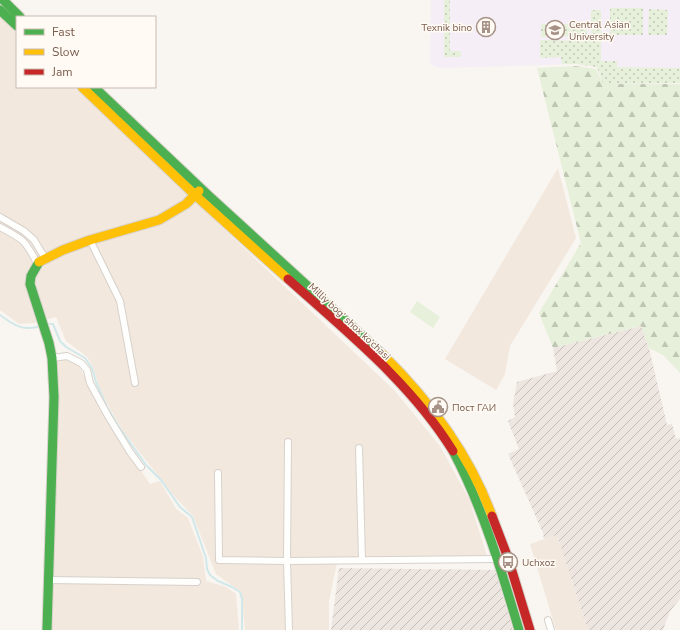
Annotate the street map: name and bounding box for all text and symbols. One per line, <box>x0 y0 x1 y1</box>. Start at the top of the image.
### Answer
legend <box>16 16 156 88</box>
building icon: Texnik bino <box>475 16 497 38</box>
place label: Central Asian University <box>569 18 630 44</box>
school or university icon: Central Asian University <box>544 19 566 41</box>
place label: Texnik bino <box>421 21 472 35</box>
text: Fast <box>52 24 75 40</box>
text: Slow <box>52 44 80 60</box>
text: Jam <box>51 64 73 80</box>
street label: Milliy bog‘ shox ko‘chasi <box>305 280 393 363</box>
public building icon: Пост ГАИ <box>427 396 449 418</box>
place label: Пост ГАИ <box>452 401 496 415</box>
bus stop icon: Uchxoz <box>497 551 519 573</box>
place label: Uchxoz <box>522 556 555 570</box>

